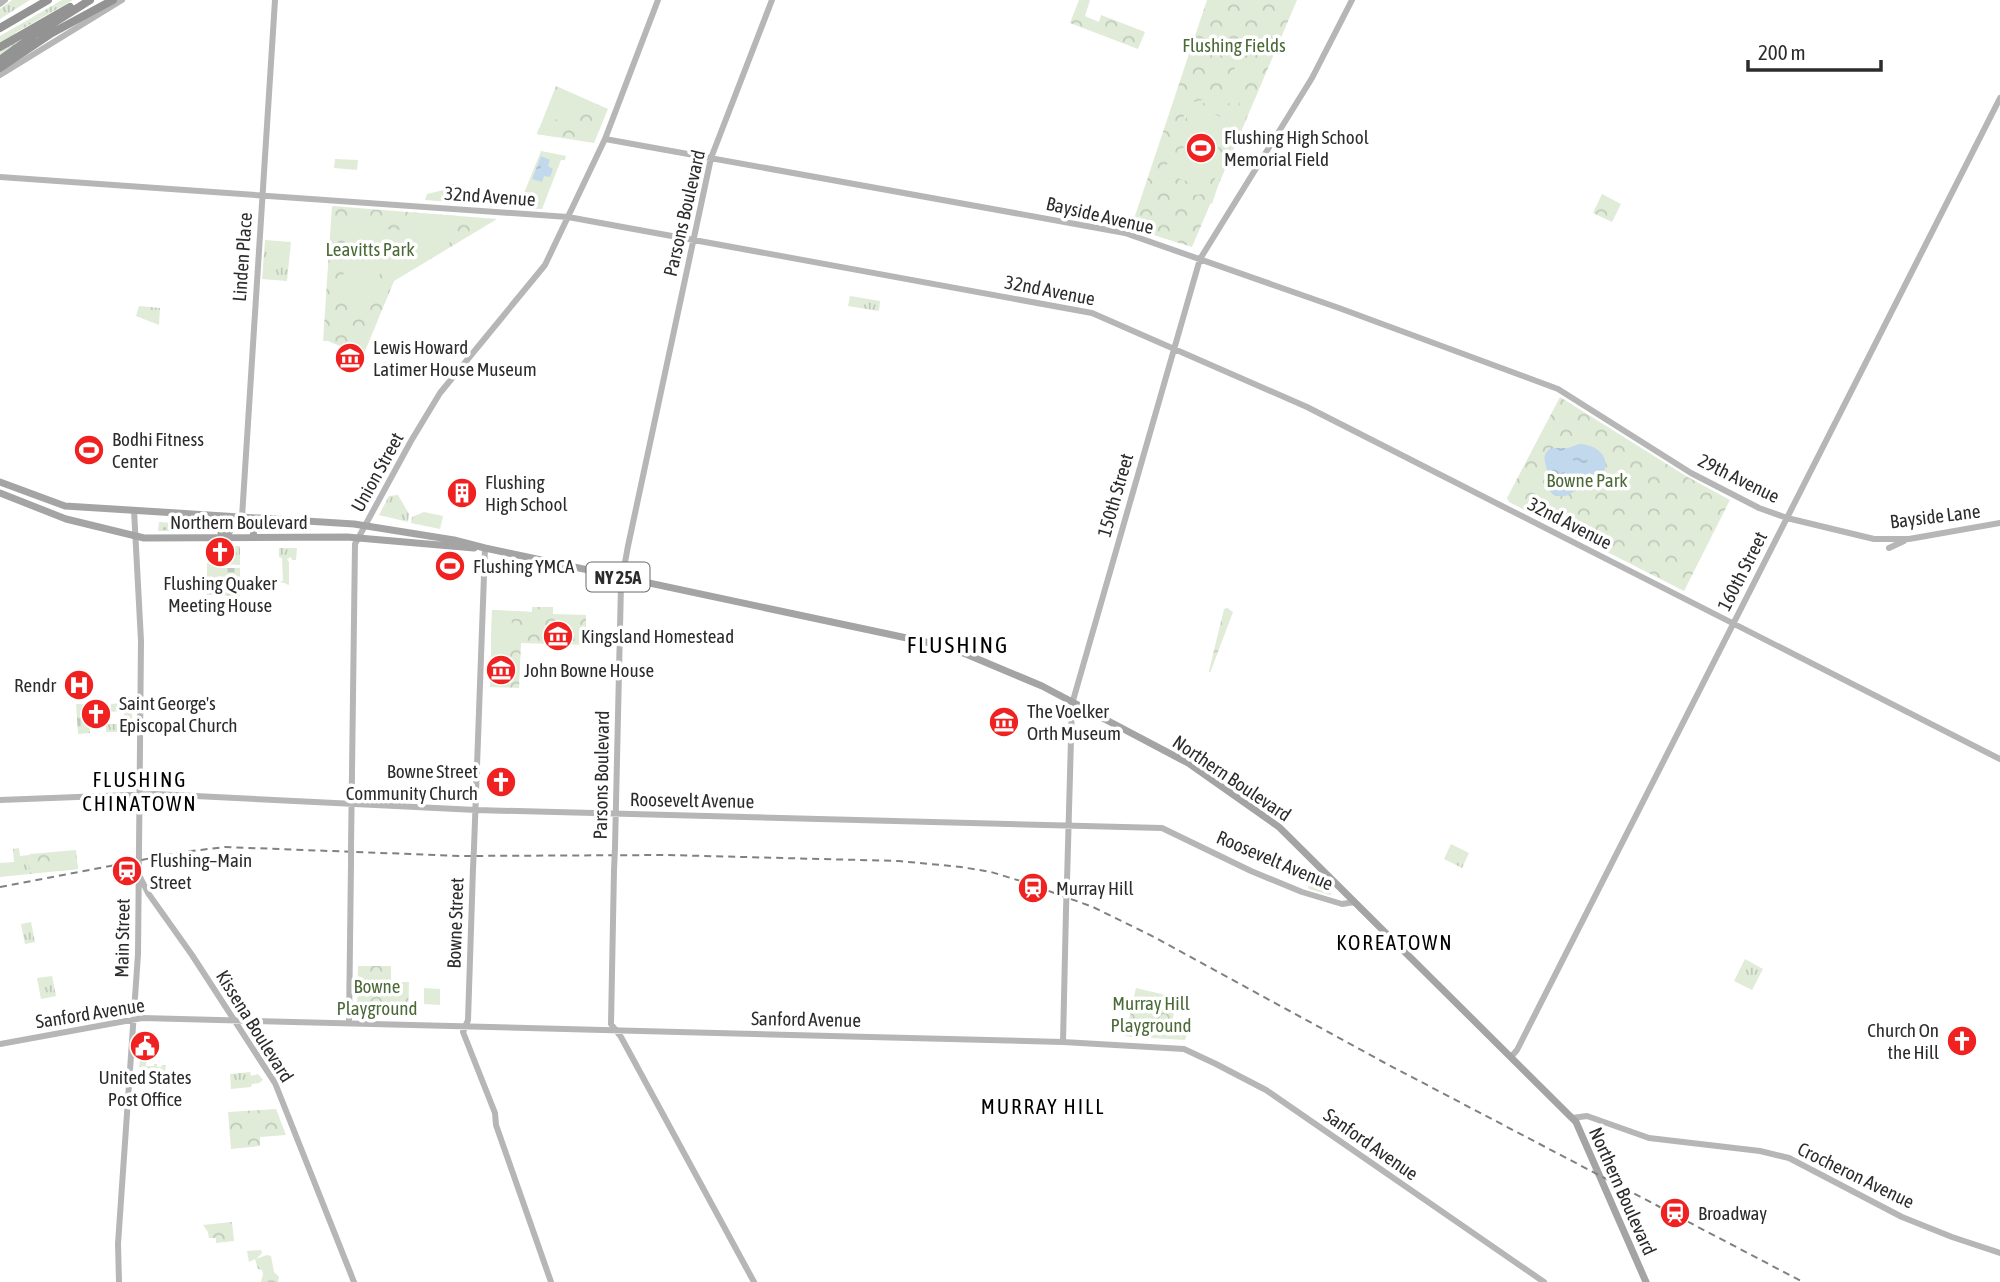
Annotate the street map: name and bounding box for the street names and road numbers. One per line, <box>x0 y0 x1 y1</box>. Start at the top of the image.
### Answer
street label: Parsons Boulevard <box>659 148 709 278</box>
street label: 32nd Avenue <box>444 182 536 210</box>
street label: Bayside Avenue <box>1044 192 1156 238</box>
street label: Linden Place <box>228 212 256 302</box>
street label: 32nd Avenue <box>1003 270 1097 310</box>
street label: Union Street <box>346 429 408 515</box>
street label: 29th Avenue <box>1695 449 1783 507</box>
street label: 150th Street <box>1093 451 1137 539</box>
street label: 32nd Avenue <box>1524 492 1616 554</box>
street label: Bayside Lane <box>1888 500 1982 532</box>
street label: Northern Boulevard <box>170 511 308 533</box>
street label: 160th Street <box>1713 528 1771 614</box>
road number: NY 25A <box>586 562 650 592</box>
street label: Parsons Boulevard <box>589 710 613 840</box>
street label: Northern Boulevard <box>1169 730 1295 826</box>
street label: Roosevelt Avenue <box>630 788 754 812</box>
street label: Roosevelt Avenue <box>1213 826 1337 894</box>
street label: Bowne Street <box>442 877 468 969</box>
street label: Main Street <box>110 898 134 978</box>
street label: Kissena Boulevard <box>212 966 298 1086</box>
street label: Sanford Avenue <box>34 994 146 1032</box>
street label: Sanford Avenue <box>751 1007 861 1031</box>
street label: Sanford Avenue <box>1320 1103 1422 1185</box>
street label: Northern Boulevard <box>1585 1124 1661 1258</box>
street label: Crocheron Avenue <box>1794 1137 1918 1213</box>

